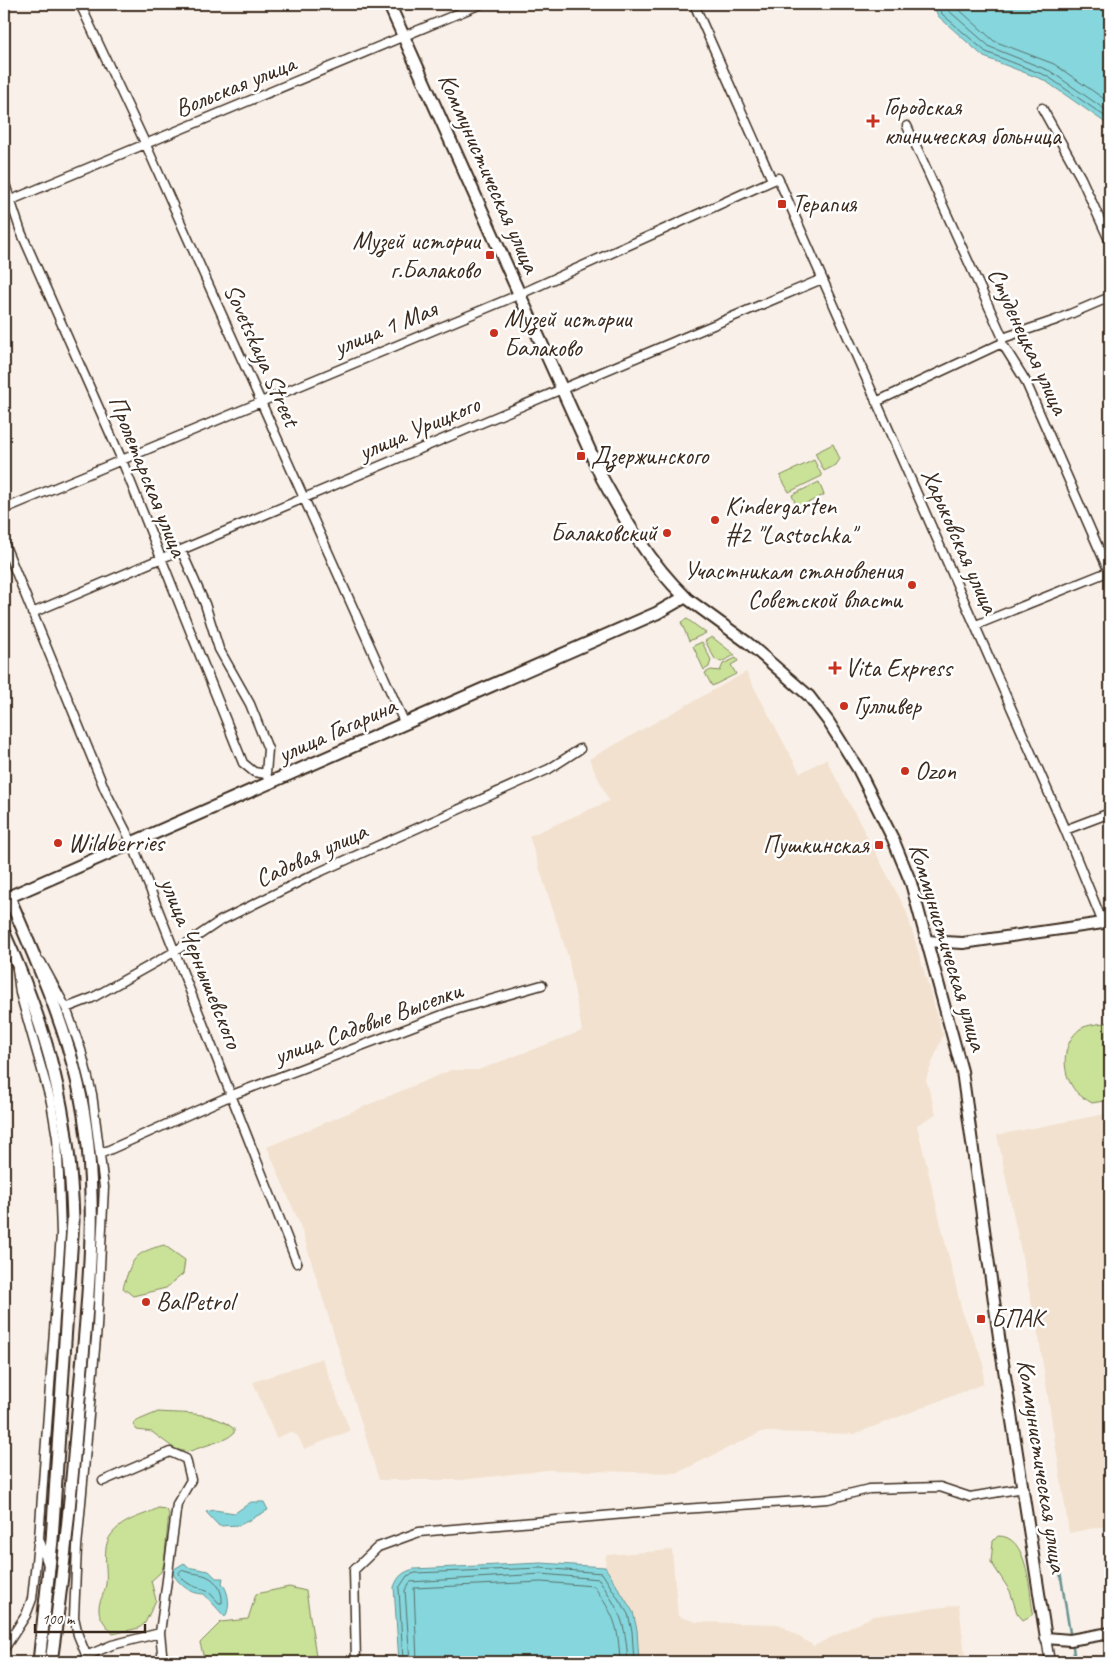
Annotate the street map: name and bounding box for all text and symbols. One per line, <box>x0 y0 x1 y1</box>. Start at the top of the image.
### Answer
street label: Вольская улица <box>170 46 303 125</box>
street label: Коммунистическая улица <box>431 68 548 280</box>
place label: Городская клиническая больница <box>884 91 1063 152</box>
marker: Городская клиническая больница <box>866 114 880 128</box>
place label: Терапия <box>792 188 858 220</box>
marker: Терапия <box>776 198 788 210</box>
place label: Музей истории г.Балаково <box>352 225 482 286</box>
marker: Музей истории г.Балаково <box>484 249 496 261</box>
street label: Студенецкая улица <box>980 262 1077 421</box>
street label: Sovetskaya Street <box>216 279 309 434</box>
street label: улица 1 Мая <box>327 292 443 364</box>
place label: Музей истории Балаково <box>504 303 633 364</box>
marker: Музей истории Балаково <box>488 327 500 339</box>
street label: улица Урицкого <box>352 388 485 469</box>
street label: Пролетарская улица <box>101 391 196 563</box>
place label: Дзержинского <box>591 440 709 473</box>
marker: Дзержинского <box>575 450 587 462</box>
street label: Харьковская улица <box>914 463 1007 621</box>
place label: Kindergarten #2 "Lastochka" <box>725 490 861 551</box>
marker: Kindergarten #2 "Lastochka" <box>709 514 721 526</box>
place label: Балаковский <box>550 517 659 549</box>
marker: Балаковский <box>661 527 673 539</box>
place label: Участникам становления Советской власти <box>684 555 904 616</box>
marker: Участникам становления Советской власти <box>906 579 918 591</box>
place label: Vita Express <box>845 652 954 684</box>
marker: Vita Express <box>829 662 841 674</box>
street label: улица Гагарина <box>271 689 403 771</box>
place label: Гулливер <box>854 690 922 722</box>
marker: Гулливер <box>838 700 850 712</box>
place label: Ozon <box>915 755 957 787</box>
marker: Ozon <box>899 765 911 777</box>
street label: Садовая улица <box>250 814 374 895</box>
place label: Wildberries <box>68 827 166 859</box>
place label: Пушкинская <box>763 829 870 861</box>
marker: Wildberries <box>52 837 64 849</box>
marker: Пушкинская <box>873 839 885 851</box>
street label: Коммунистическая улица <box>901 839 995 1057</box>
street label: улица Чернышевского <box>151 871 250 1054</box>
street label: улица Садовые Выселки <box>268 973 468 1073</box>
place label: BalPetrol <box>156 1286 239 1318</box>
marker: BalPetrol <box>140 1296 152 1308</box>
place label: БПАК <box>991 1303 1047 1335</box>
marker: БПАК <box>975 1313 987 1325</box>
street label: Коммунистическая улица <box>1009 1357 1075 1577</box>
scale bar <box>35 1601 145 1633</box>
text: 100 m <box>42 1610 76 1629</box>

